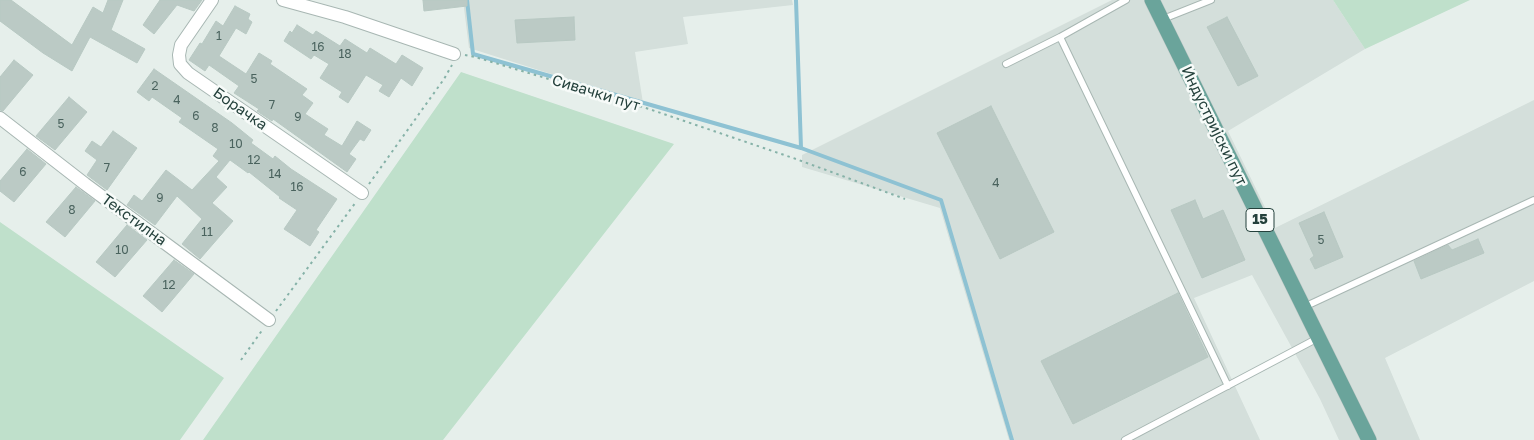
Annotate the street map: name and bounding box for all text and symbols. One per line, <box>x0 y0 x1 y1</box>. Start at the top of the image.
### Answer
house number: 1 <box>216 29 222 43</box>
house number: 16 <box>311 40 325 54</box>
house number: 18 <box>338 47 352 61</box>
street label: Индустријски пут <box>1177 64 1251 188</box>
street label: Сивачки пут <box>550 71 642 115</box>
house number: 5 <box>251 72 257 86</box>
house number: 2 <box>152 79 158 93</box>
street label: Борачка <box>209 84 271 134</box>
house number: 4 <box>173 93 181 107</box>
house number: 7 <box>269 98 275 112</box>
house number: 6 <box>192 109 200 123</box>
house number: 9 <box>294 110 302 124</box>
house number: 5 <box>58 117 64 131</box>
house number: 8 <box>211 121 219 135</box>
house number: 10 <box>229 137 243 151</box>
house number: 12 <box>248 153 260 167</box>
house number: 7 <box>104 161 110 175</box>
house number: 6 <box>19 165 27 179</box>
house number: 14 <box>268 167 282 181</box>
house number: 4 <box>992 176 1000 190</box>
house number: 16 <box>290 180 304 194</box>
street label: Текстилна <box>98 190 170 250</box>
house number: 9 <box>156 191 164 205</box>
house number: 8 <box>68 203 76 217</box>
road number: 15 <box>1246 208 1274 232</box>
house number: 11 <box>201 225 213 239</box>
house number: 5 <box>1318 233 1324 247</box>
house number: 10 <box>115 243 129 257</box>
house number: 12 <box>163 278 175 292</box>

